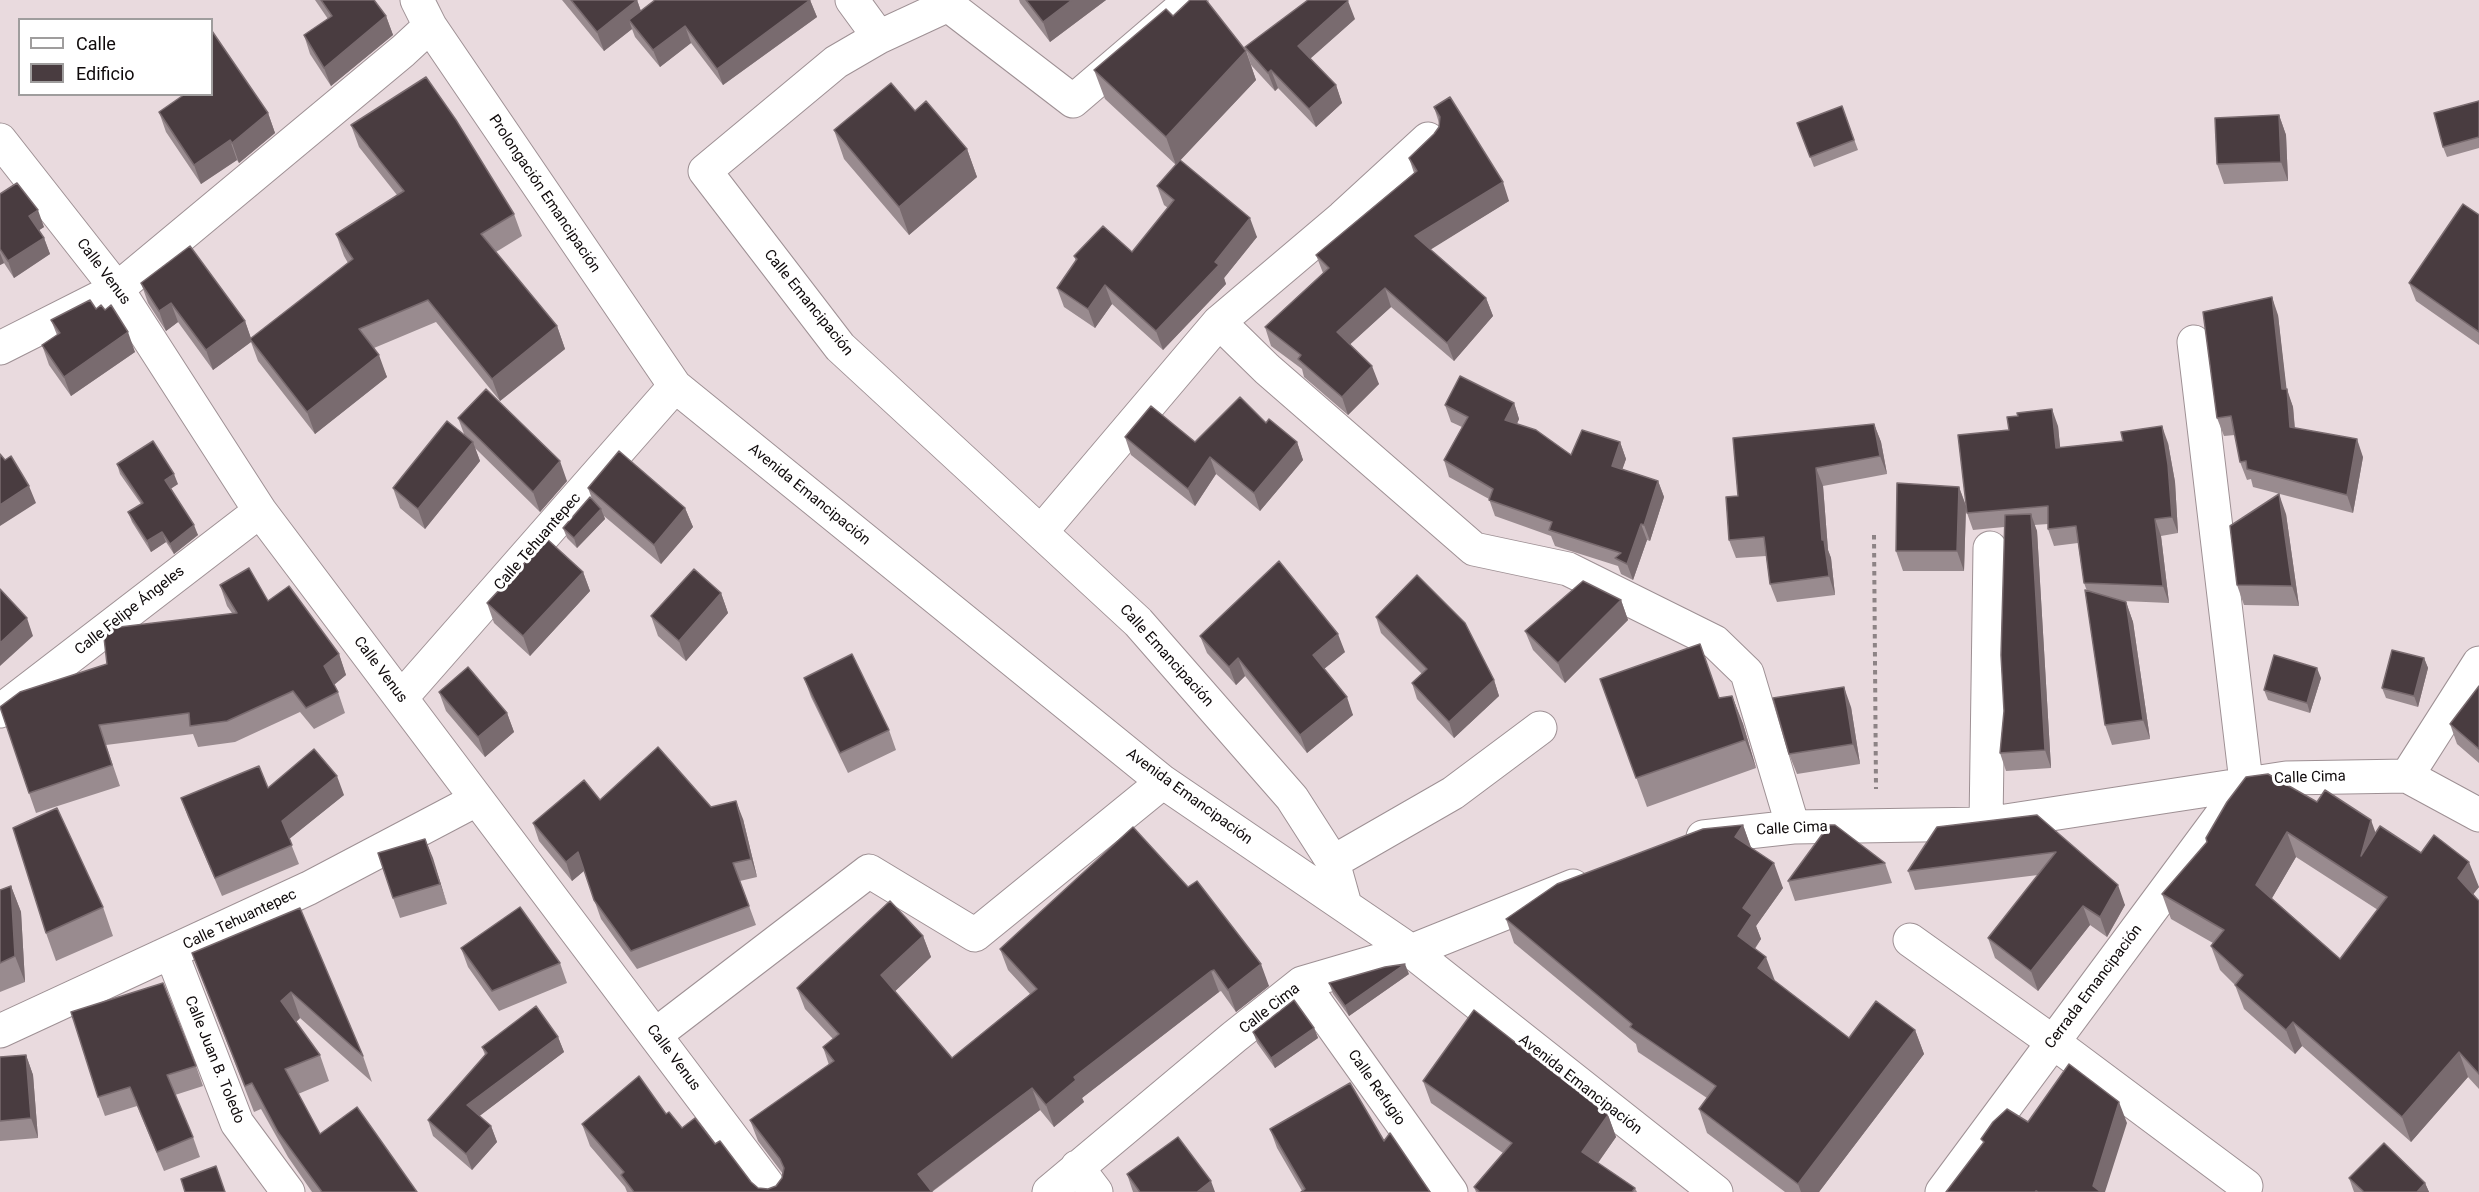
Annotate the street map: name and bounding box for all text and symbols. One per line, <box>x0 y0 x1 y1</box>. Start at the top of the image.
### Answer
legend <box>18 18 213 96</box>
text: Calle <box>76 33 116 54</box>
text: Edificio <box>76 63 135 84</box>
street label: Prolongación Emancipación <box>484 112 604 276</box>
street label: Calle Venus <box>72 235 134 309</box>
street label: Calle Emancipación <box>760 246 856 360</box>
street label: Avenida Emancipación <box>745 440 873 550</box>
street label: Calle Tehuantepec <box>491 490 585 594</box>
street label: Calle Felipe Ángeles <box>72 563 188 659</box>
street label: Calle Emancipación <box>1115 601 1217 711</box>
street label: Calle Venus <box>349 633 411 707</box>
street label: Avenida Emancipación <box>1122 745 1256 849</box>
street label: Calle Cima <box>2274 768 2346 788</box>
street label: Calle Cima <box>1756 818 1828 840</box>
street label: Calle Tehuantepec <box>180 886 300 954</box>
street label: Cerrada Emancipación <box>2041 921 2147 1053</box>
street label: Calle Cima <box>1236 980 1304 1038</box>
street label: Calle Juan B. Toledo <box>180 994 248 1126</box>
street label: Calle Venus <box>642 1021 704 1095</box>
street label: Avenida Emancipación <box>1515 1031 1645 1139</box>
street label: Calle Refugio <box>1343 1047 1409 1129</box>

